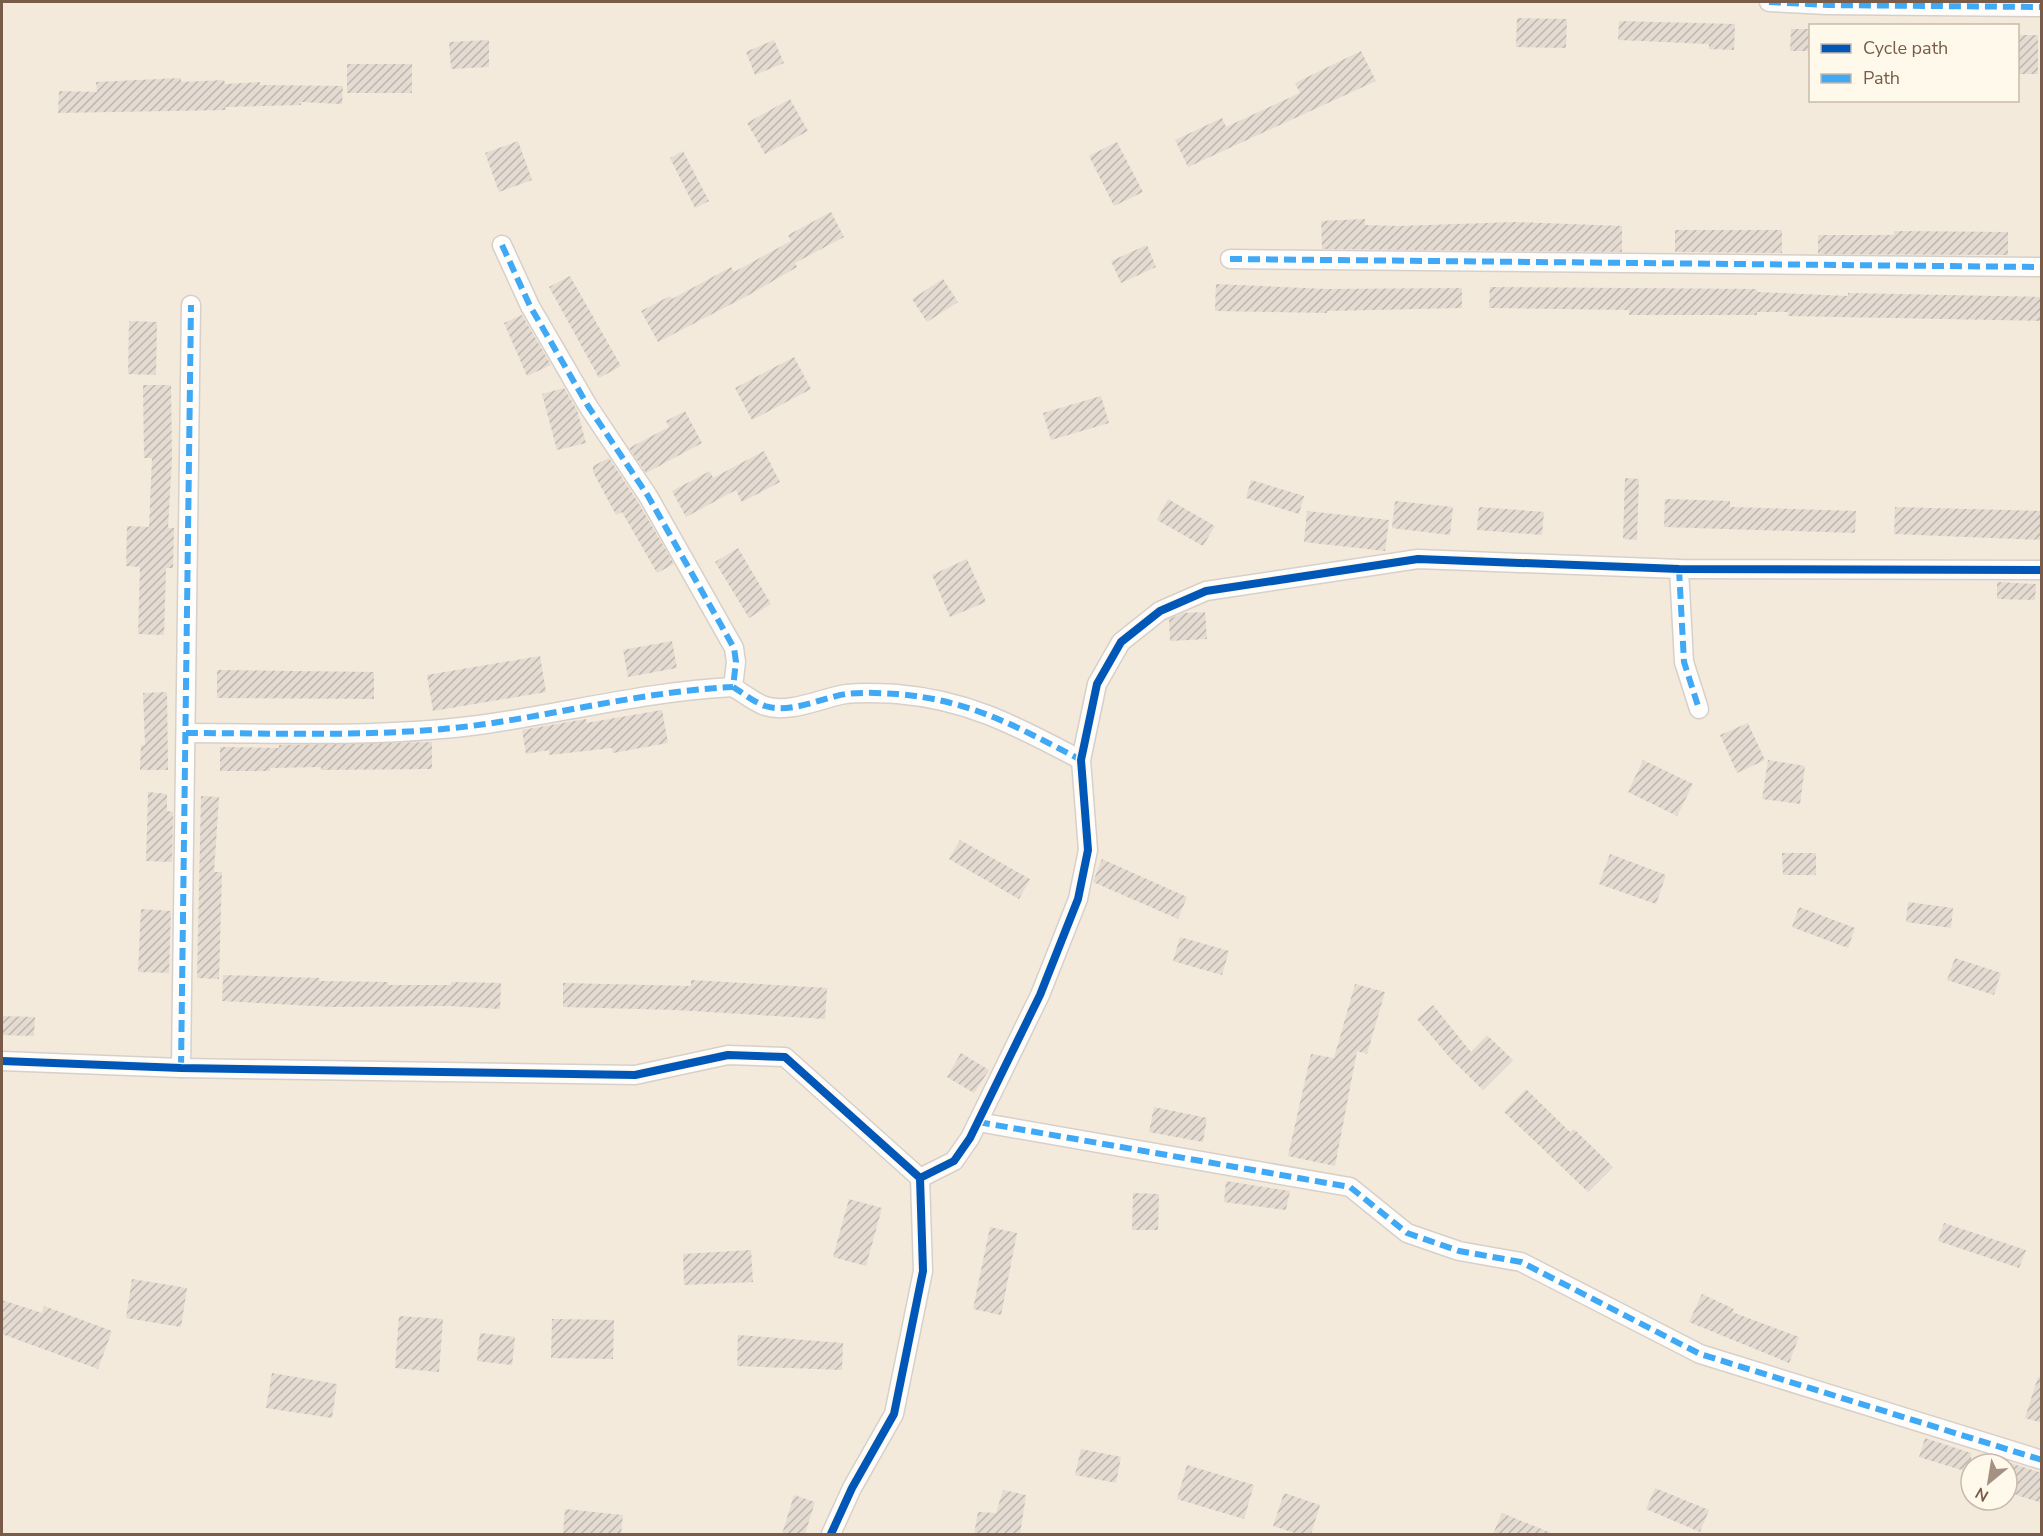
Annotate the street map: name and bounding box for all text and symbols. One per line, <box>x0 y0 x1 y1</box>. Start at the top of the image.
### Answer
legend <box>1809 24 2019 102</box>
text: Cycle path <box>1863 36 1948 60</box>
text: Path <box>1863 66 1900 90</box>
north arrow <box>1959 1452 2019 1512</box>
text: N <box>1971 1482 1993 1507</box>

